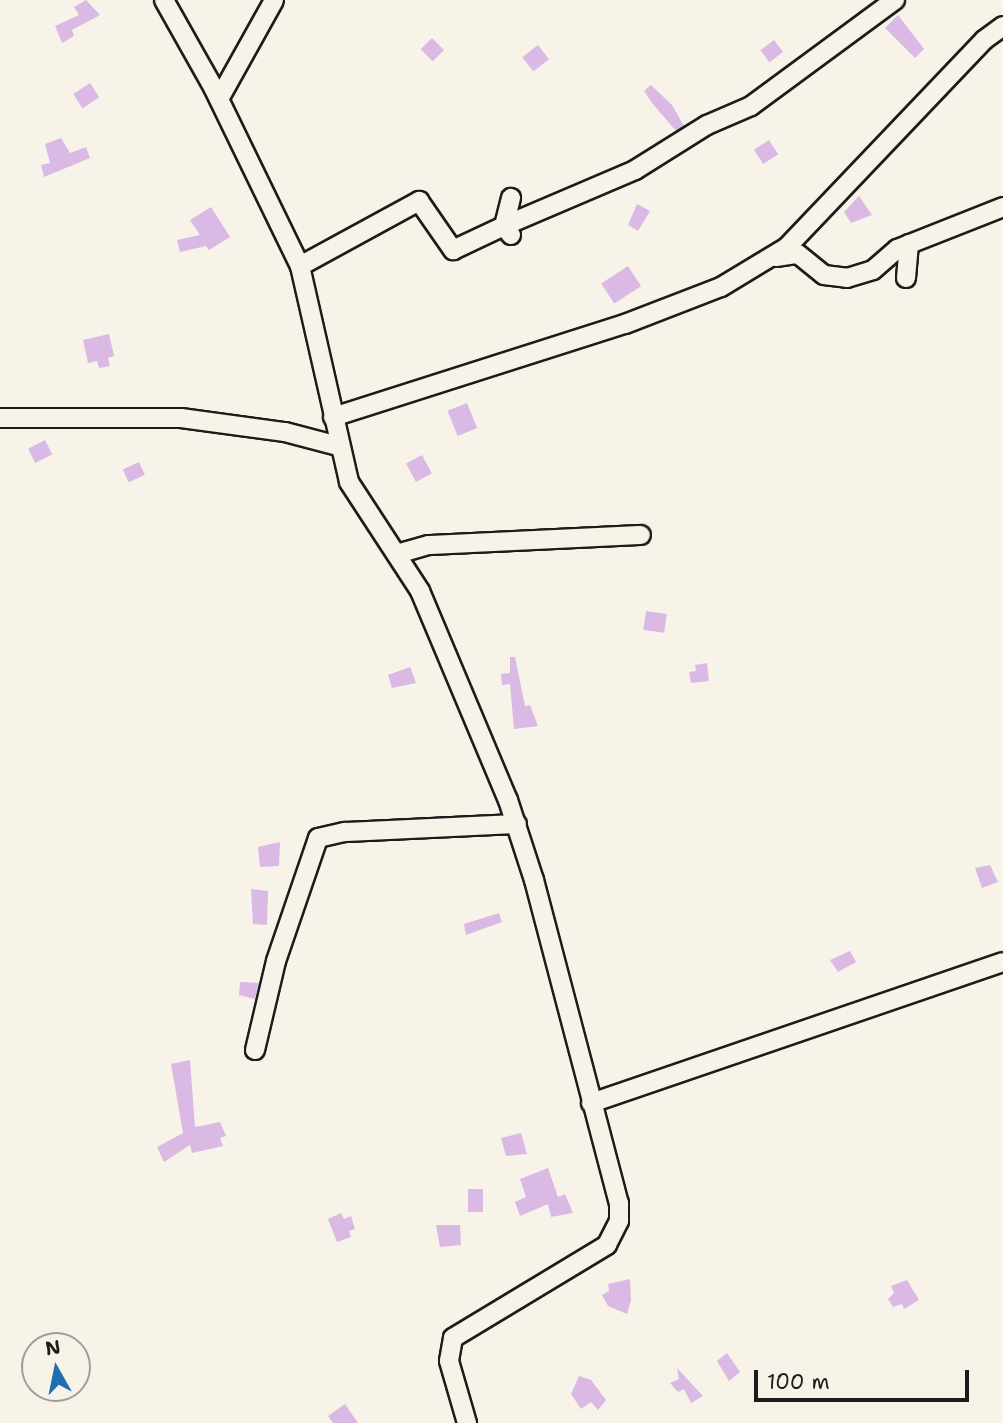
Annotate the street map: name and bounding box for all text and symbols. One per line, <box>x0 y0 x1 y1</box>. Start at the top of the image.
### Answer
north arrow <box>21 1332 91 1402</box>
text: N <box>44 1334 62 1361</box>
scale bar <box>758 1356 973 1400</box>
text: 100 m <box>767 1368 830 1396</box>

